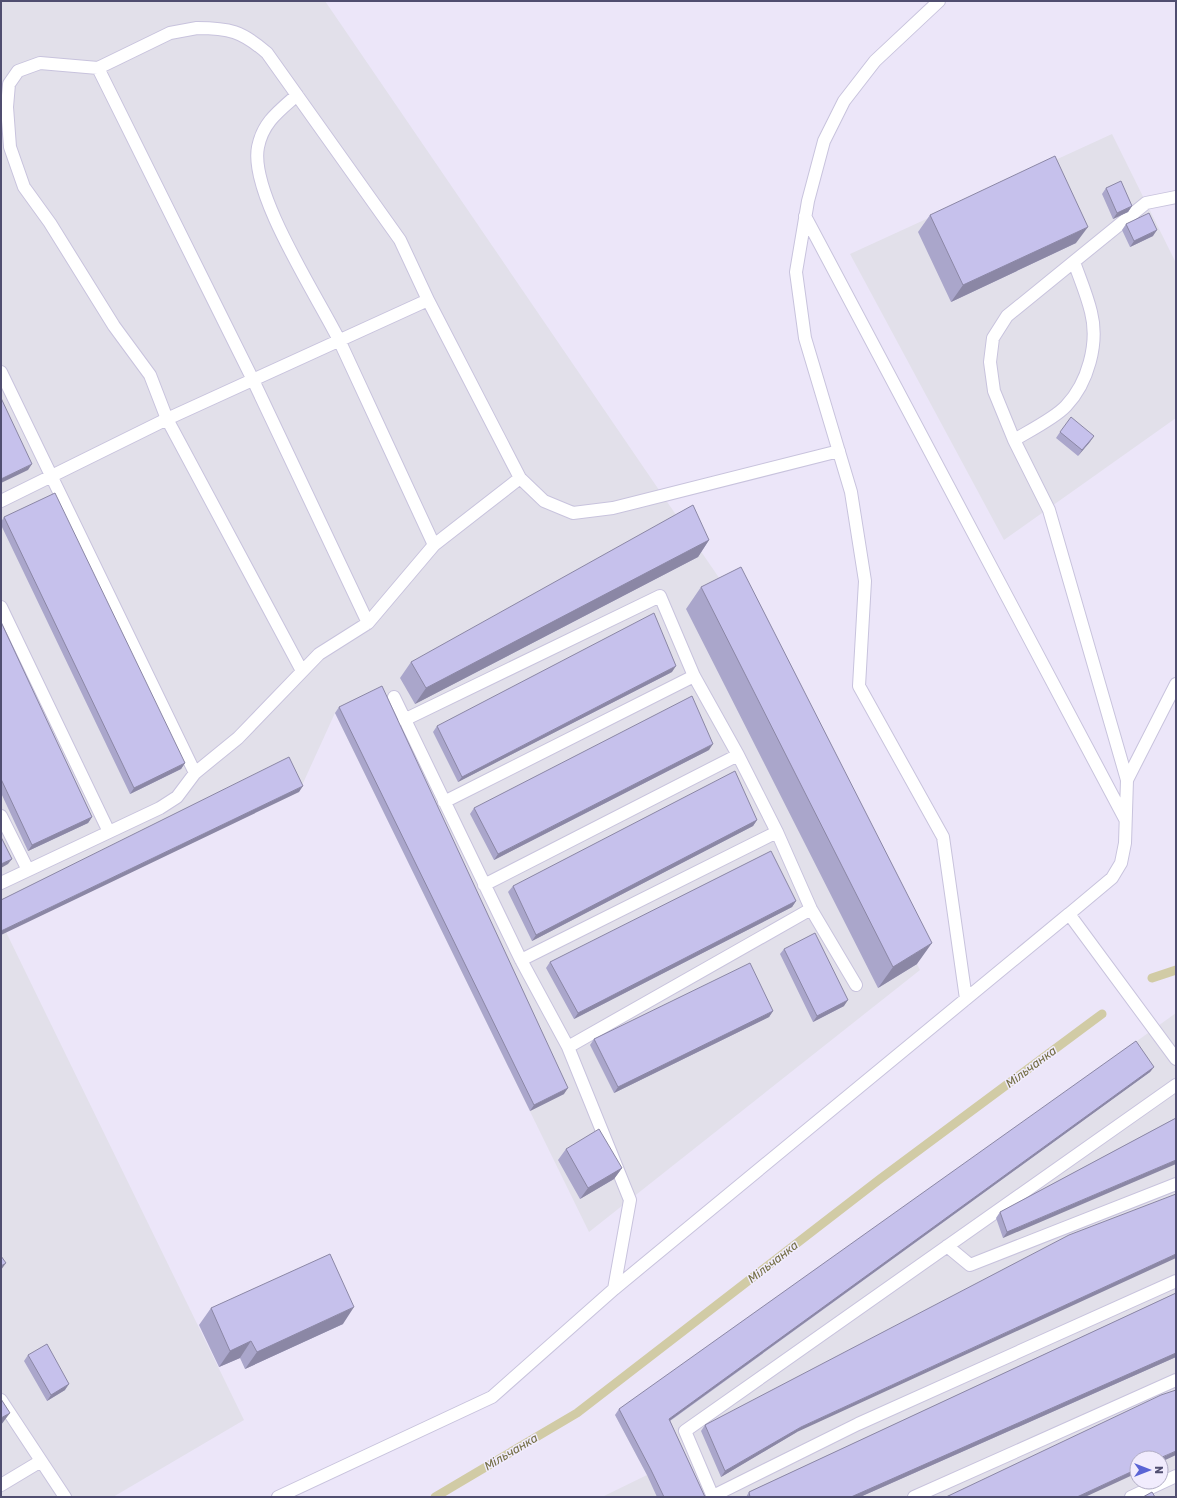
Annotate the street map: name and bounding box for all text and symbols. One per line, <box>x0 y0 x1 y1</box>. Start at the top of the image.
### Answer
water label: Мільчанка <box>1003 1043 1059 1091</box>
water label: Мільчанка <box>745 1238 801 1286</box>
water label: Мільчанка <box>482 1431 540 1473</box>
north arrow <box>1129 1450 1169 1490</box>
text: N <box>1152 1466 1165 1474</box>

